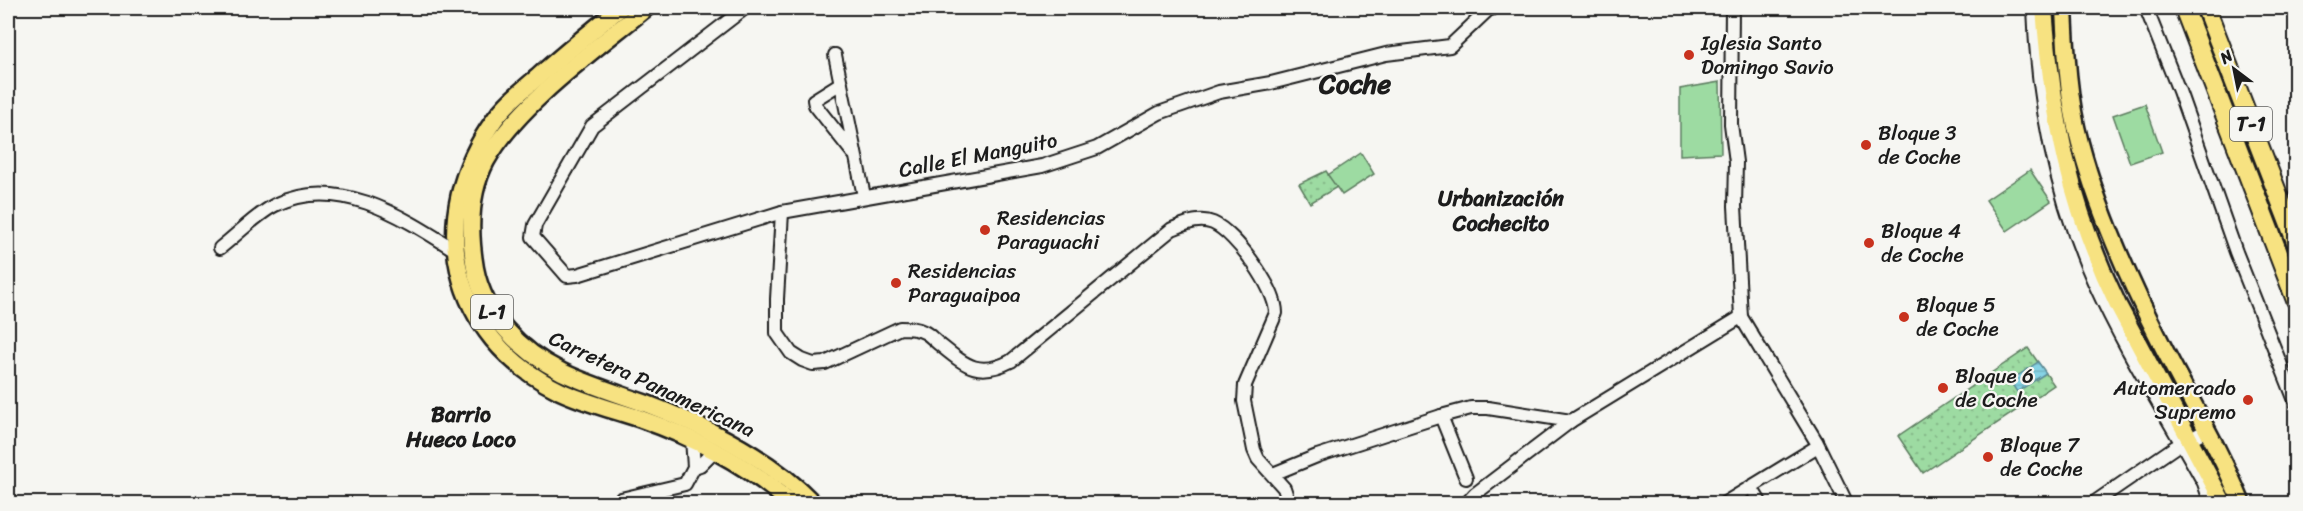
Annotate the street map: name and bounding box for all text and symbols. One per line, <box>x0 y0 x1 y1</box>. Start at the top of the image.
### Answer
place label: Iglesia Santo Domingo Savio <box>1700 24 1834 86</box>
north arrow <box>2204 39 2264 99</box>
text: N <box>2213 41 2239 72</box>
marker: Iglesia Santo Domingo Savio <box>1682 48 1696 62</box>
district label: Coche <box>1318 60 1391 108</box>
road number: T-1 <box>2230 107 2272 141</box>
place label: Bloque 3 de Coche <box>1878 114 1961 176</box>
street label: Calle El Manguito <box>896 121 1060 189</box>
marker: Bloque 3 de Coche <box>1859 138 1873 152</box>
district label: Urbanización Cochecito <box>1438 179 1564 243</box>
place label: Residencias Paraguachi <box>997 199 1105 261</box>
place label: Bloque 4 de Coche <box>1881 212 1964 274</box>
marker: Residencias Paraguachi <box>978 223 992 237</box>
marker: Bloque 4 de Coche <box>1862 236 1876 250</box>
place label: Residencias Paraguaipoa <box>908 252 1021 314</box>
marker: Residencias Paraguaipoa <box>889 276 903 290</box>
place label: Bloque 5 de Coche <box>1916 286 1999 348</box>
road number: L-1 <box>471 295 513 329</box>
marker: Bloque 5 de Coche <box>1897 310 1911 324</box>
street label: Carretera Panamericana <box>542 319 762 449</box>
place label: Bloque 6 de Coche <box>1955 357 2038 419</box>
place label: Automercado Supremo <box>2113 369 2236 431</box>
marker: Bloque 6 de Coche <box>1936 381 1950 395</box>
marker: Automercado Supremo <box>2241 393 2255 407</box>
district label: Barrio Hueco Loco <box>405 395 517 459</box>
place label: Bloque 7 de Coche <box>2000 426 2083 488</box>
marker: Bloque 7 de Coche <box>1981 450 1995 464</box>

